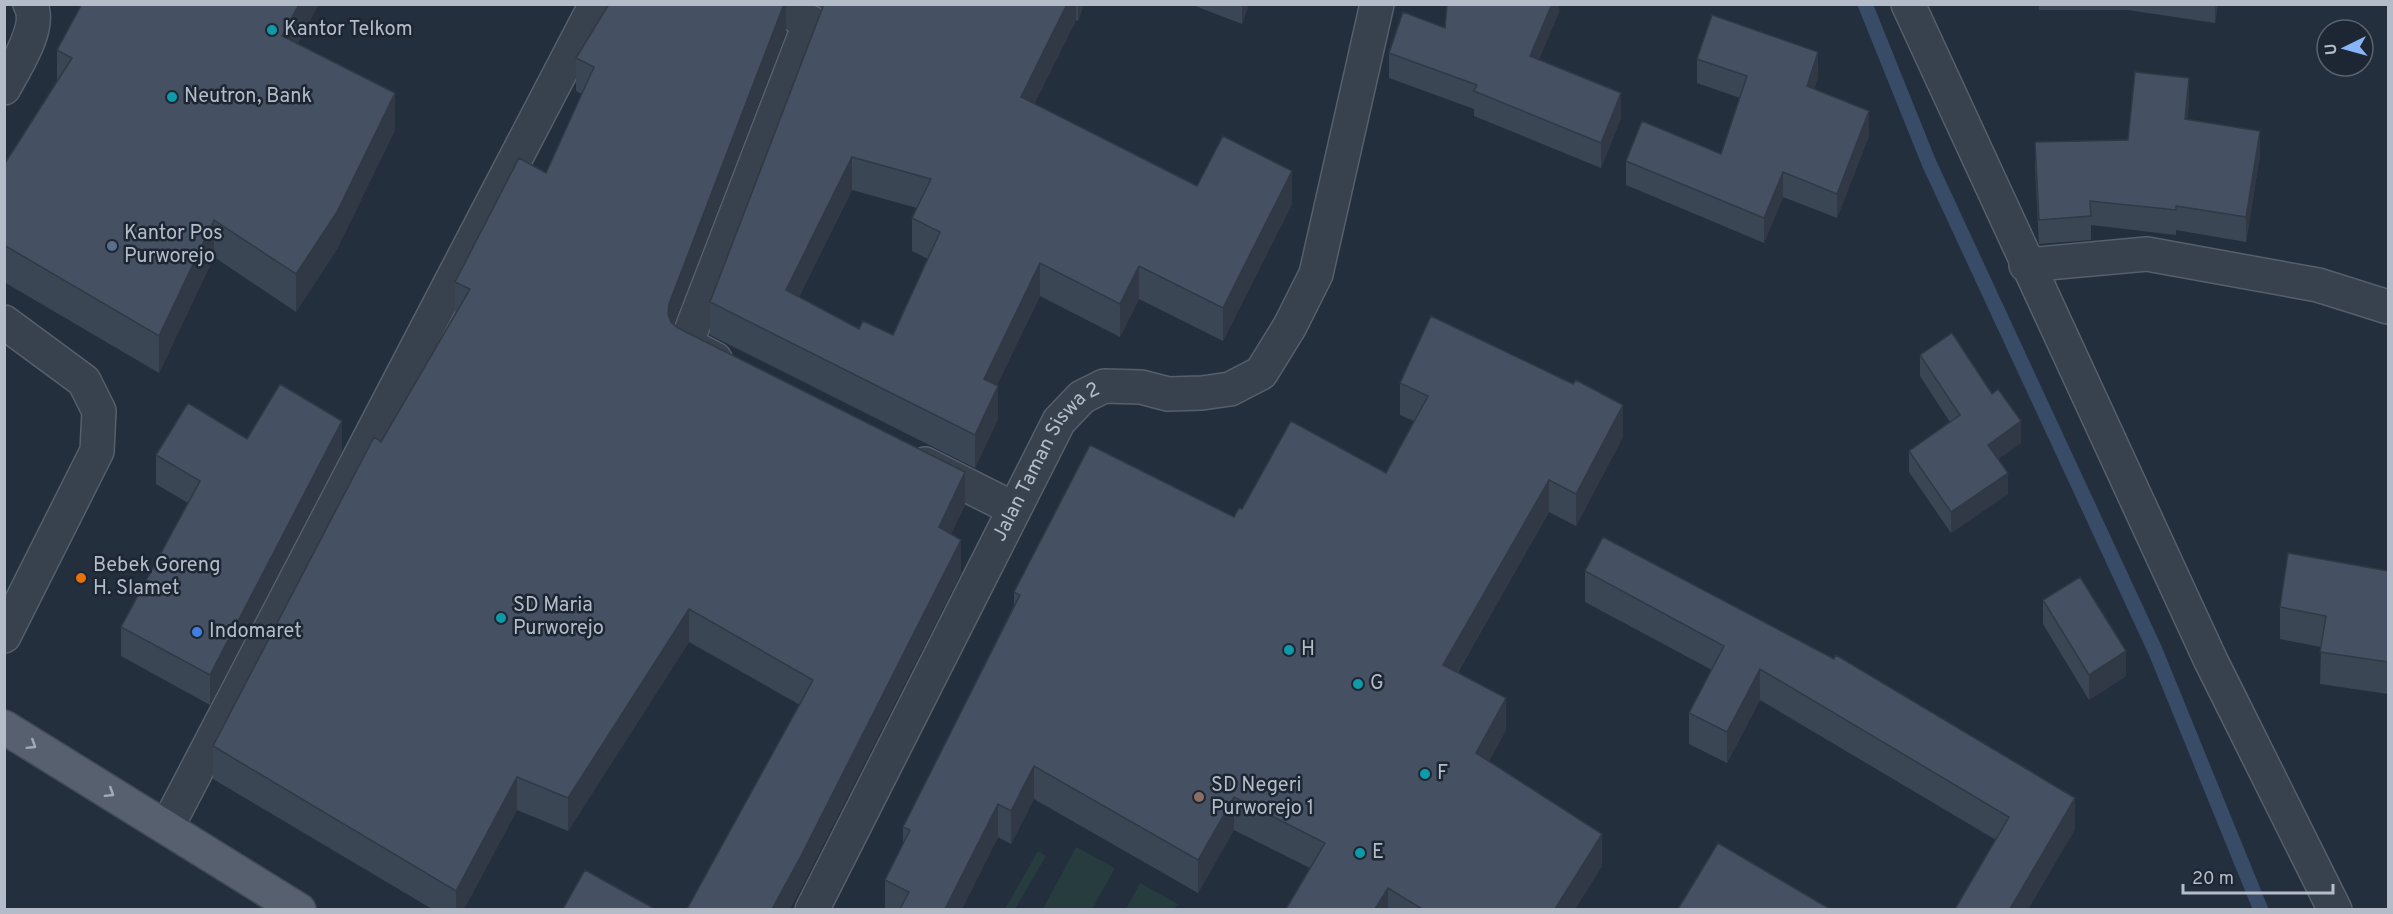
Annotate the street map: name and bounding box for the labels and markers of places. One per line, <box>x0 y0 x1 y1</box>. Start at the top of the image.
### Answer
place label: Kantor Telkom <box>284 17 413 43</box>
marker: Kantor Telkom <box>265 23 279 37</box>
place label: Neutron, Bank <box>184 84 312 110</box>
marker: Neutron, Bank <box>165 90 179 104</box>
place label: Kantor Pos Purworejo <box>124 221 223 270</box>
marker: Kantor Pos Purworejo <box>105 239 119 253</box>
place label: Bebek Goreng H. Slamet <box>93 553 221 602</box>
marker: Bebek Goreng H. Slamet <box>74 571 88 585</box>
place label: SD Maria Purworejo <box>513 593 604 642</box>
marker: SD Maria Purworejo <box>494 611 508 625</box>
place label: Indomaret <box>209 619 302 645</box>
marker: Indomaret <box>190 625 204 639</box>
place label: H <box>1301 637 1315 663</box>
marker: H <box>1282 643 1296 657</box>
place label: G <box>1370 671 1384 697</box>
marker: G <box>1351 677 1365 691</box>
place label: F <box>1437 761 1448 787</box>
marker: F <box>1418 767 1432 781</box>
place label: SD Negeri Purworejo 1 <box>1211 773 1314 822</box>
marker: SD Negeri Purworejo 1 <box>1192 790 1206 804</box>
place label: E <box>1372 840 1384 866</box>
marker: E <box>1353 846 1367 860</box>

